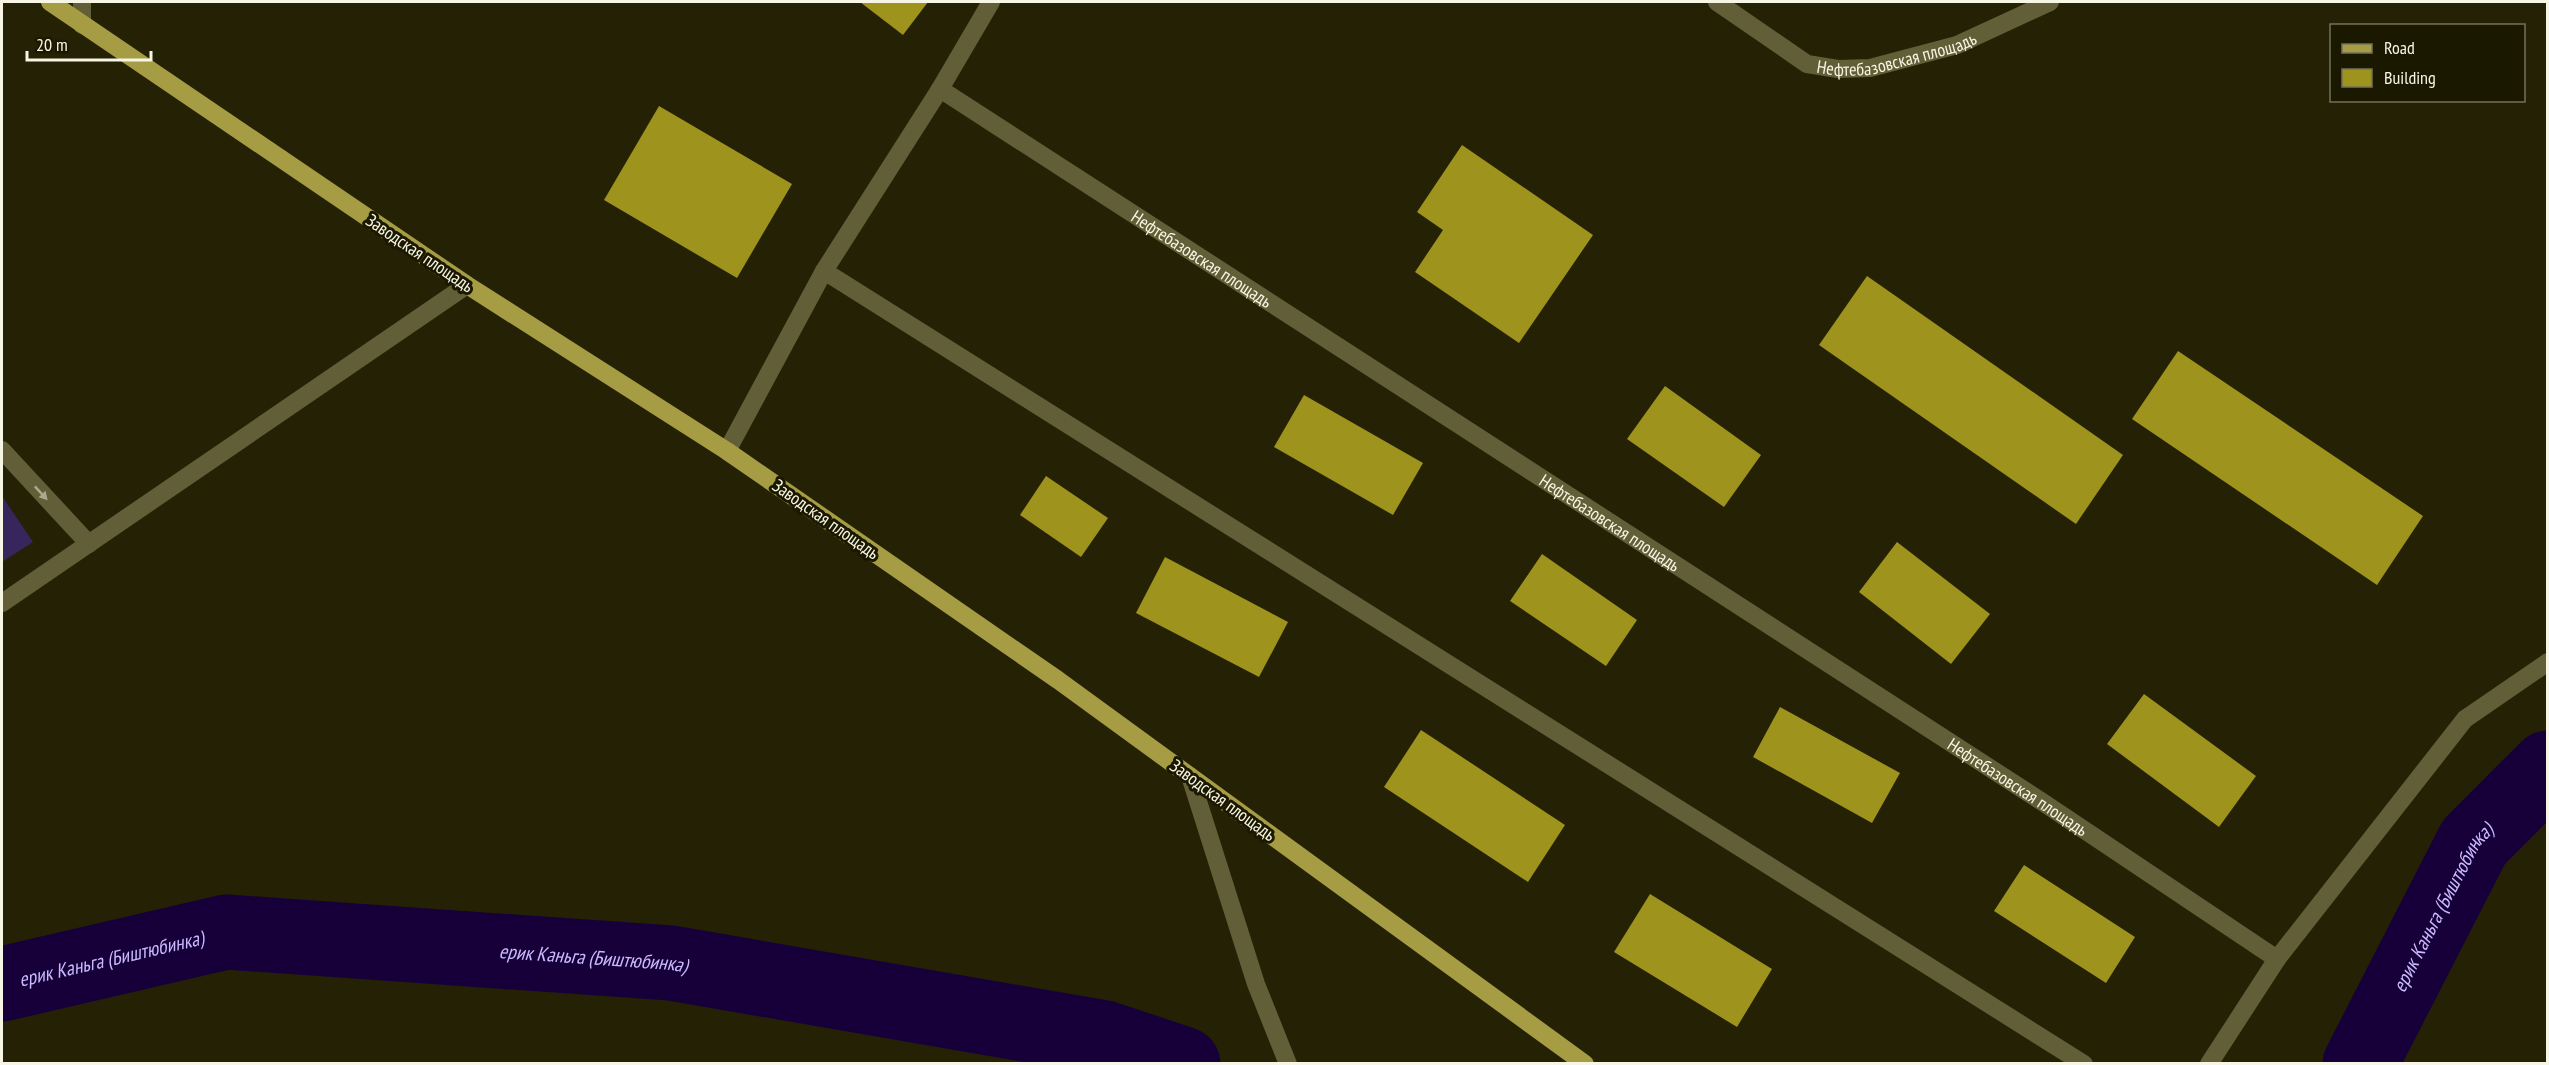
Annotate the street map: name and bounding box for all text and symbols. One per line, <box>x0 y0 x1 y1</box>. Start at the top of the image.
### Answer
scale bar <box>27 24 152 62</box>
legend <box>2330 24 2525 102</box>
street label: Нефтебазовская площадь <box>1815 26 1980 81</box>
text: 20 m <box>36 33 68 56</box>
text: Road <box>2384 36 2415 59</box>
text: Building <box>2384 66 2436 89</box>
street label: Нефтебазовская площадь <box>1127 204 1277 312</box>
street label: Заводская площадь <box>362 209 478 298</box>
street label: Нефтебазовская площадь <box>1535 468 1685 576</box>
street label: Заводская площадь <box>768 474 884 564</box>
one-way arrow <box>34 485 48 500</box>
street label: Нефтебазовская площадь <box>1943 732 2093 841</box>
street label: Заводская площадь <box>1166 754 1280 846</box>
water label: ерик Каньга (Биштюбинка) <box>2386 816 2500 996</box>
water label: ерик Каньга (Биштюбинка) <box>16 924 208 993</box>
water label: ерик Каньга (Биштюбинка) <box>498 938 692 979</box>

